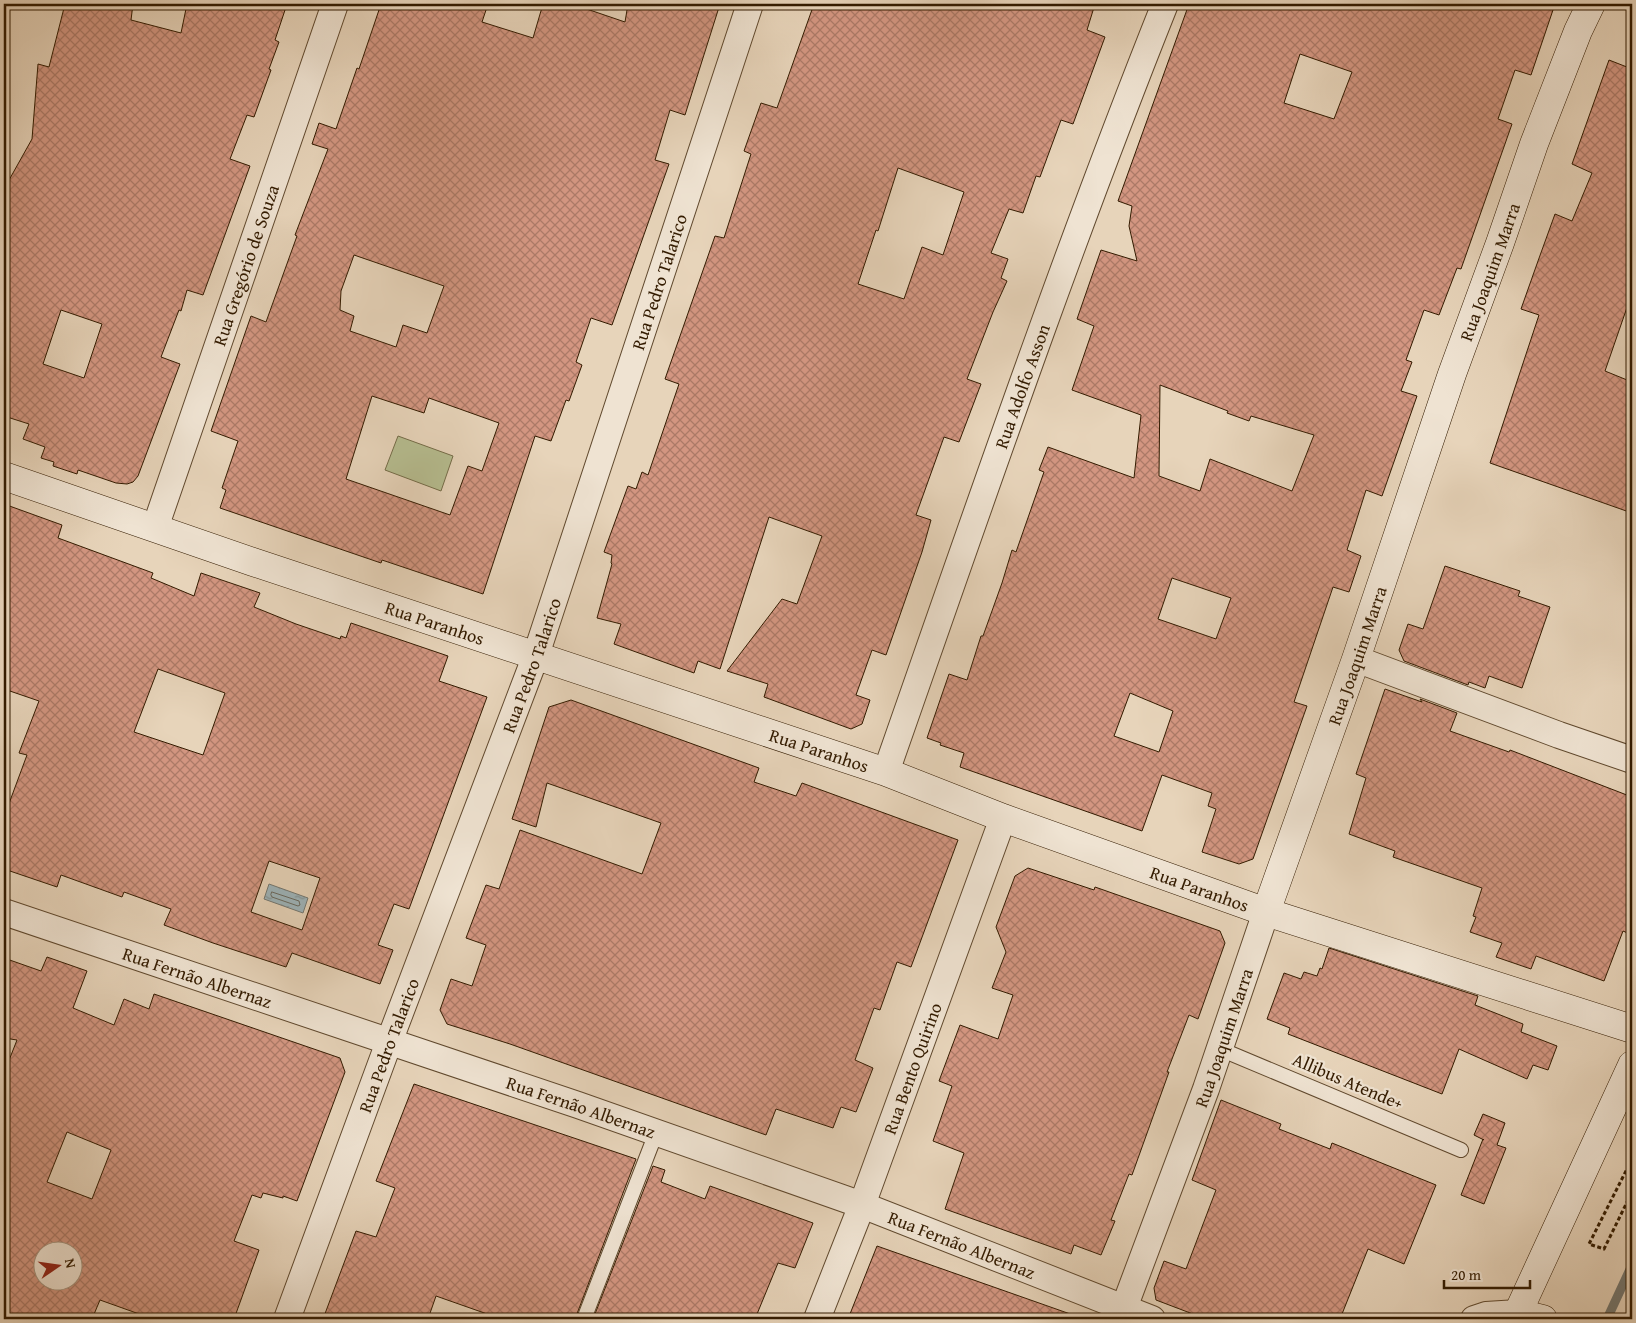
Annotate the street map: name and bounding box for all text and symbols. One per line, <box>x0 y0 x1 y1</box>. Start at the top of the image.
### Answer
street label: Rua Gregório de Souza <box>205 180 286 349</box>
street label: Rua Joaquim Marra <box>1452 198 1527 345</box>
street label: Rua Pedro Talarico <box>624 210 694 353</box>
street label: Rua Adolfo Asson <box>987 320 1056 452</box>
street label: Rua Joaquim Marra <box>1320 582 1393 729</box>
street label: Rua Paranhos <box>382 593 488 651</box>
street label: Rua Pedro Talarico <box>494 594 567 737</box>
street label: Rua Paranhos <box>766 721 872 779</box>
street label: Rua Paranhos <box>1147 858 1253 918</box>
street label: Rua Fernão Albernaz <box>119 939 276 1015</box>
street label: Rua Joaquim Marra <box>1187 964 1260 1111</box>
street label: Rua Pedro Talarico <box>351 974 426 1116</box>
street label: Rua Bento Quirino <box>875 999 948 1138</box>
street label: Allibus Atende+ <box>1289 1046 1407 1116</box>
street label: Rua Fernão Albernaz <box>503 1068 659 1145</box>
street label: Rua Fernão Albernaz <box>884 1203 1040 1285</box>
north arrow <box>32 1240 82 1290</box>
text: N <box>60 1256 82 1271</box>
scale bar <box>1444 1258 1530 1290</box>
text: 20 m <box>1451 1264 1482 1285</box>

